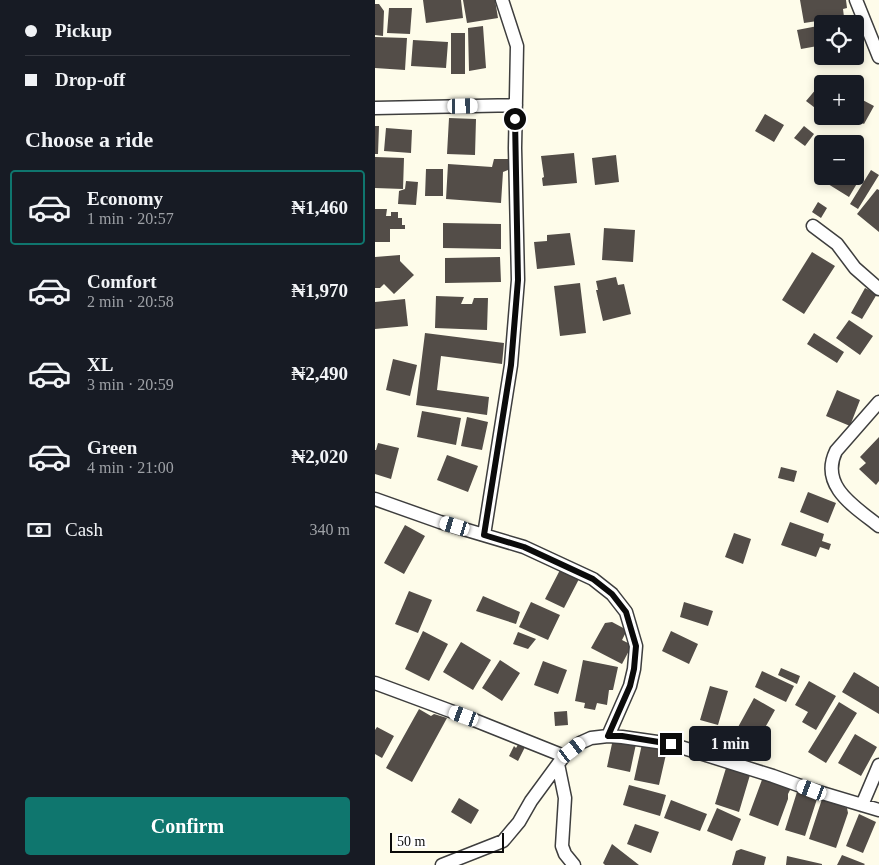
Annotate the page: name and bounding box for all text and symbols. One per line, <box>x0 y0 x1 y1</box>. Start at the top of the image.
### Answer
map controls <box>814 15 864 185</box>
button: locate <box>814 15 864 65</box>
text: Pickup <box>55 20 112 41</box>
text: Drop-off <box>55 69 125 90</box>
button: + <box>814 75 864 125</box>
car <box>447 98 478 114</box>
route start <box>504 108 526 130</box>
text: Choose a ride <box>25 127 153 152</box>
button: − <box>814 135 864 185</box>
icon: car <box>27 185 72 230</box>
text: Economy <box>87 188 163 209</box>
text: ₦1,460 <box>292 197 348 218</box>
text: 1 min · 20:57 <box>87 210 174 227</box>
icon: car <box>27 268 72 313</box>
text: Comfort <box>87 271 157 292</box>
text: ₦1,970 <box>292 280 348 301</box>
text: 2 min · 20:58 <box>87 293 174 310</box>
icon: car <box>27 351 72 396</box>
text: XL <box>87 354 113 375</box>
text: ₦2,490 <box>292 363 348 384</box>
text: 3 min · 20:59 <box>87 376 174 393</box>
icon: car <box>27 434 72 479</box>
text: Green <box>87 437 137 458</box>
text: ₦2,020 <box>292 446 348 467</box>
text: 4 min · 21:00 <box>87 459 174 476</box>
car <box>438 514 471 538</box>
icon: cash <box>25 516 53 544</box>
text: Cash <box>65 519 103 540</box>
text: 340 m <box>310 521 350 538</box>
car <box>447 704 480 728</box>
callout: 1 min <box>689 726 771 762</box>
route end <box>660 733 682 755</box>
car <box>555 735 588 765</box>
text: 1 min <box>711 735 749 752</box>
car <box>795 778 828 802</box>
button: Confirm <box>25 797 350 855</box>
scale bar <box>390 830 504 853</box>
text: 50 m <box>397 834 425 849</box>

